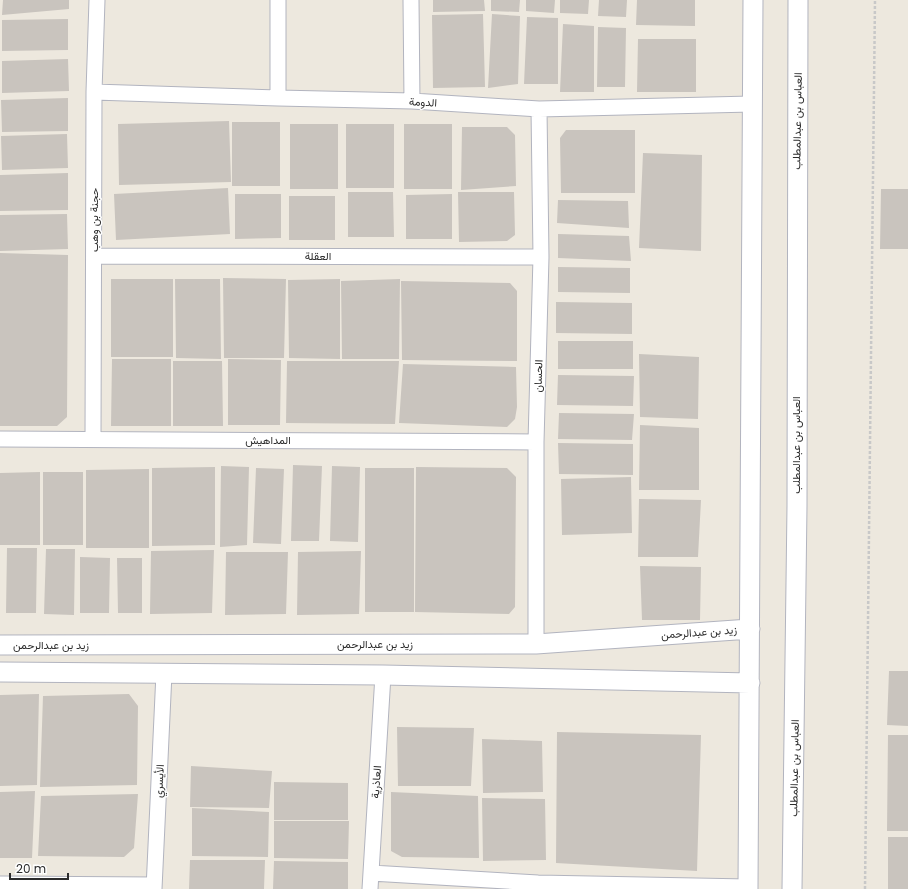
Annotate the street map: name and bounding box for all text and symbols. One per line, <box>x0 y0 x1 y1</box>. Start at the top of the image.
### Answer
street label: العباس بن عبدالمطلب <box>788 72 806 170</box>
street label: الدومة <box>409 93 437 111</box>
street label: حجنة بن وهب <box>86 188 102 252</box>
street label: العقلة <box>305 248 331 264</box>
street label: الحسان <box>529 359 547 393</box>
street label: العباس بن عبدالمطلب <box>788 396 804 494</box>
street label: المداهيش <box>245 432 291 448</box>
street label: زيد بن عبدالرحمن <box>660 621 738 643</box>
street label: زيد بن عبدالرحمن <box>337 636 413 652</box>
street label: زيد بن عبدالرحمن <box>13 637 89 653</box>
street label: العباس بن عبدالمطلب <box>785 719 803 817</box>
street label: الأيسري <box>150 764 170 798</box>
street label: العاذرية <box>367 765 385 799</box>
scale bar <box>10 855 68 881</box>
text: 20 m <box>16 860 46 877</box>

